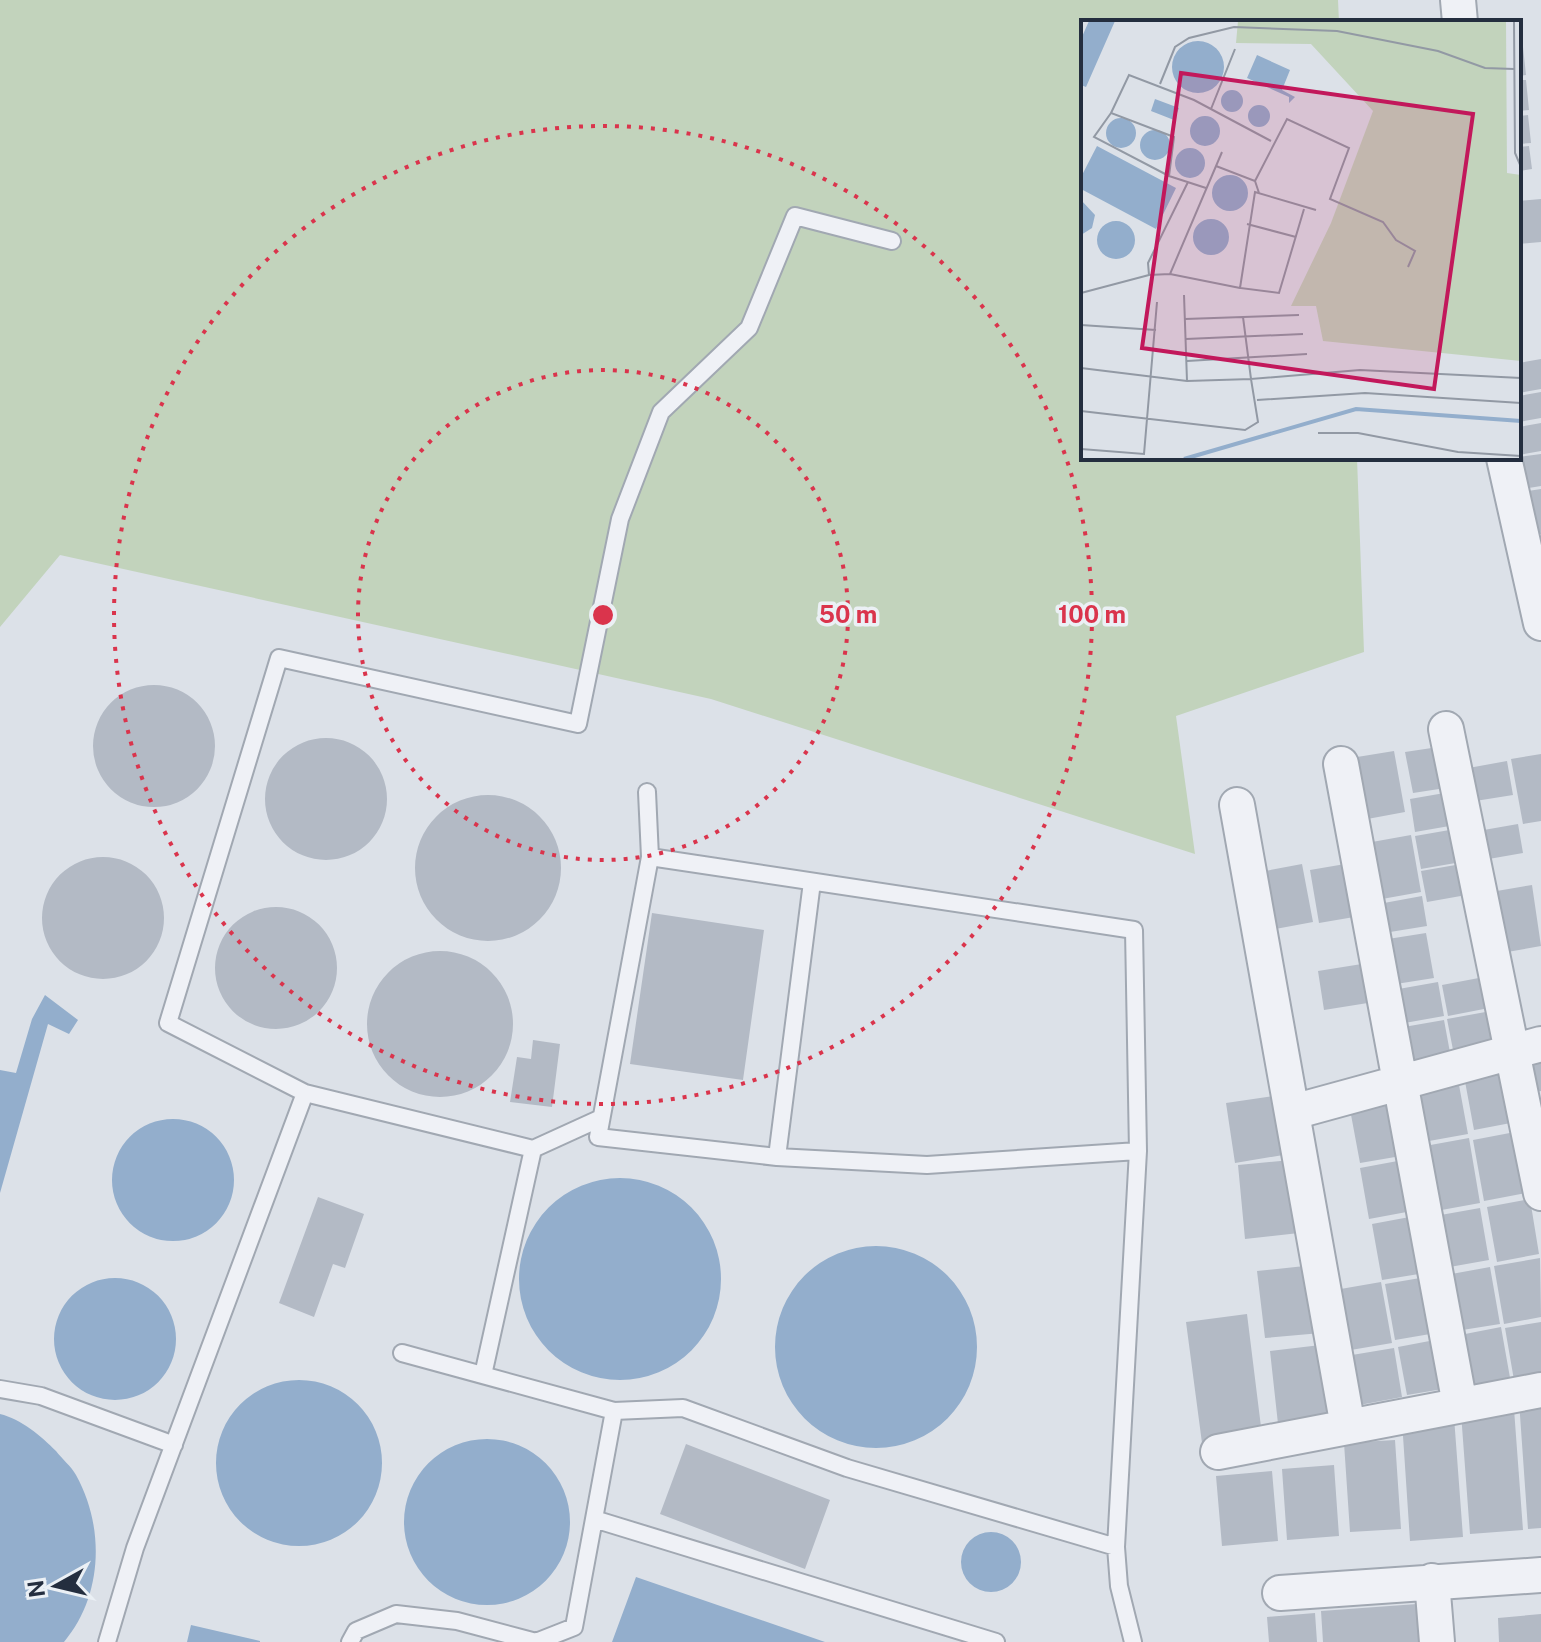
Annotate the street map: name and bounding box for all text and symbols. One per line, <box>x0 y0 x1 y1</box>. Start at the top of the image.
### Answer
inset map <box>1081 20 1521 460</box>
text: 50 m <box>819 600 877 628</box>
text: 100 m <box>1058 600 1126 628</box>
centre of rings <box>589 601 617 629</box>
north arrow <box>16 1546 96 1626</box>
text: N <box>22 1578 50 1599</box>

